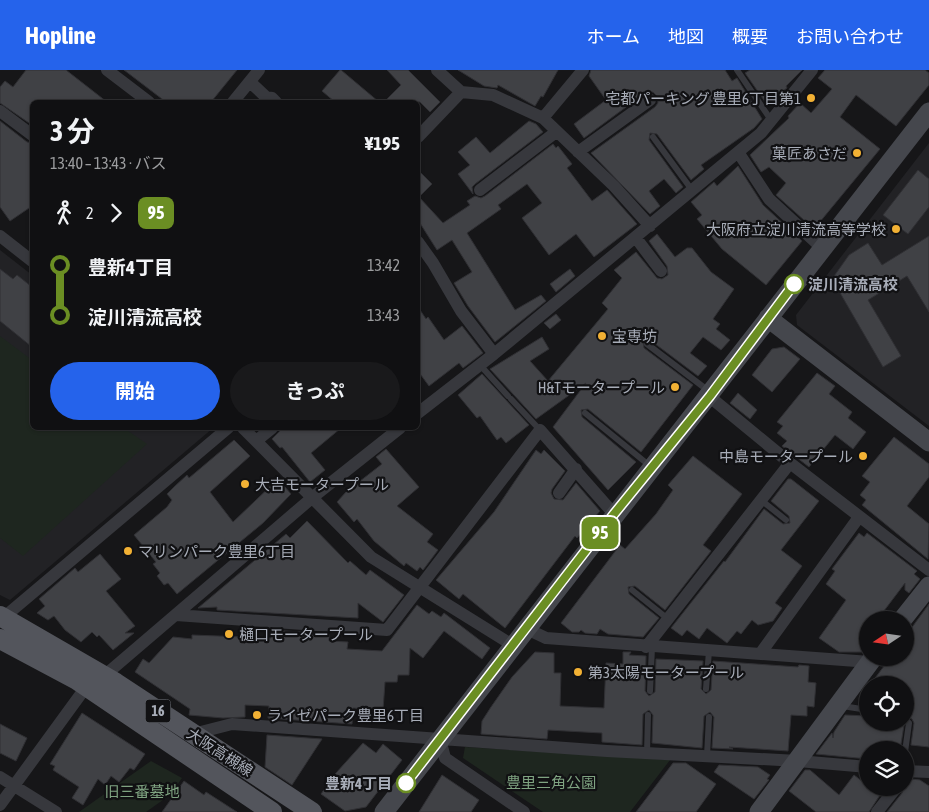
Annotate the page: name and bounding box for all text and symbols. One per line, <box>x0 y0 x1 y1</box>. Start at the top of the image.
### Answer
text: Hopline <box>25 22 96 49</box>
text: ホーム <box>587 26 640 47</box>
text: 地図 <box>668 26 704 47</box>
text: 概要 <box>732 26 768 47</box>
text: お問い合わせ <box>796 26 904 47</box>
place label: 宅都パーキング 豊里6丁目第1 <box>605 90 801 107</box>
marker: 宅都パーキング 豊里6丁目第1 <box>805 92 817 104</box>
text: 3 分 <box>50 115 95 147</box>
text: ¥195 <box>365 132 400 154</box>
place label: 菓匠あさだ <box>772 145 847 162</box>
marker: 菓匠あさだ <box>851 147 863 159</box>
text: 13:40 – 13:43 · バス <box>50 154 166 172</box>
icon: walk <box>50 199 78 227</box>
icon: forward <box>102 199 130 227</box>
text: 95 <box>148 202 164 223</box>
text: 2 <box>86 204 94 222</box>
place label: 大阪府立淀川清流高等学校 <box>706 221 886 238</box>
marker: 大阪府立淀川清流高等学校 <box>890 223 902 235</box>
text: 豊新4丁目 <box>88 256 173 278</box>
text: 13:42 <box>367 256 400 274</box>
marker: 淀川清流高校 <box>784 274 804 294</box>
place label: 淀川清流高校 <box>808 276 898 293</box>
text: 淀川清流高校 <box>88 306 202 328</box>
text: 13:43 <box>367 306 400 324</box>
place label: 宝専坊 <box>612 328 657 345</box>
marker: 宝専坊 <box>596 330 608 342</box>
button: 開始 <box>50 362 220 420</box>
button: きっぷ <box>230 362 400 420</box>
place label: H&Tモータープール <box>538 379 665 396</box>
marker: H&Tモータープール <box>669 381 681 393</box>
place label: 中島モータープール <box>719 448 853 465</box>
marker: 中島モータープール <box>857 450 869 462</box>
place label: 大吉モータープール <box>255 476 389 493</box>
marker: 大吉モータープール <box>239 478 251 490</box>
line badge: 95 <box>578 517 622 549</box>
text: 95 <box>592 522 608 543</box>
place label: マリンパーク豊里6丁目 <box>138 543 295 560</box>
marker: マリンパーク豊里6丁目 <box>122 545 134 557</box>
north arrow <box>859 611 914 666</box>
map controls <box>859 611 914 796</box>
place label: 樋口モータープール <box>239 626 373 643</box>
marker: 樋口モータープール <box>223 628 235 640</box>
place label: 第3太陽モータープール <box>588 664 744 681</box>
marker: 第3太陽モータープール <box>572 666 584 678</box>
button: locate <box>859 676 914 731</box>
road number: 16 <box>146 700 170 722</box>
place label: ライゼパーク豊里6丁目 <box>267 707 424 724</box>
marker: ライゼパーク豊里6丁目 <box>251 709 263 721</box>
street label: 大阪高槻線 <box>184 724 256 780</box>
button: layers <box>859 741 914 796</box>
marker: 豊新4丁目 <box>396 773 416 793</box>
park label: 豊里三角公園 <box>506 774 596 791</box>
place label: 豊新4丁目 <box>325 775 392 792</box>
park label: 旧三番墓地 <box>104 783 180 800</box>

